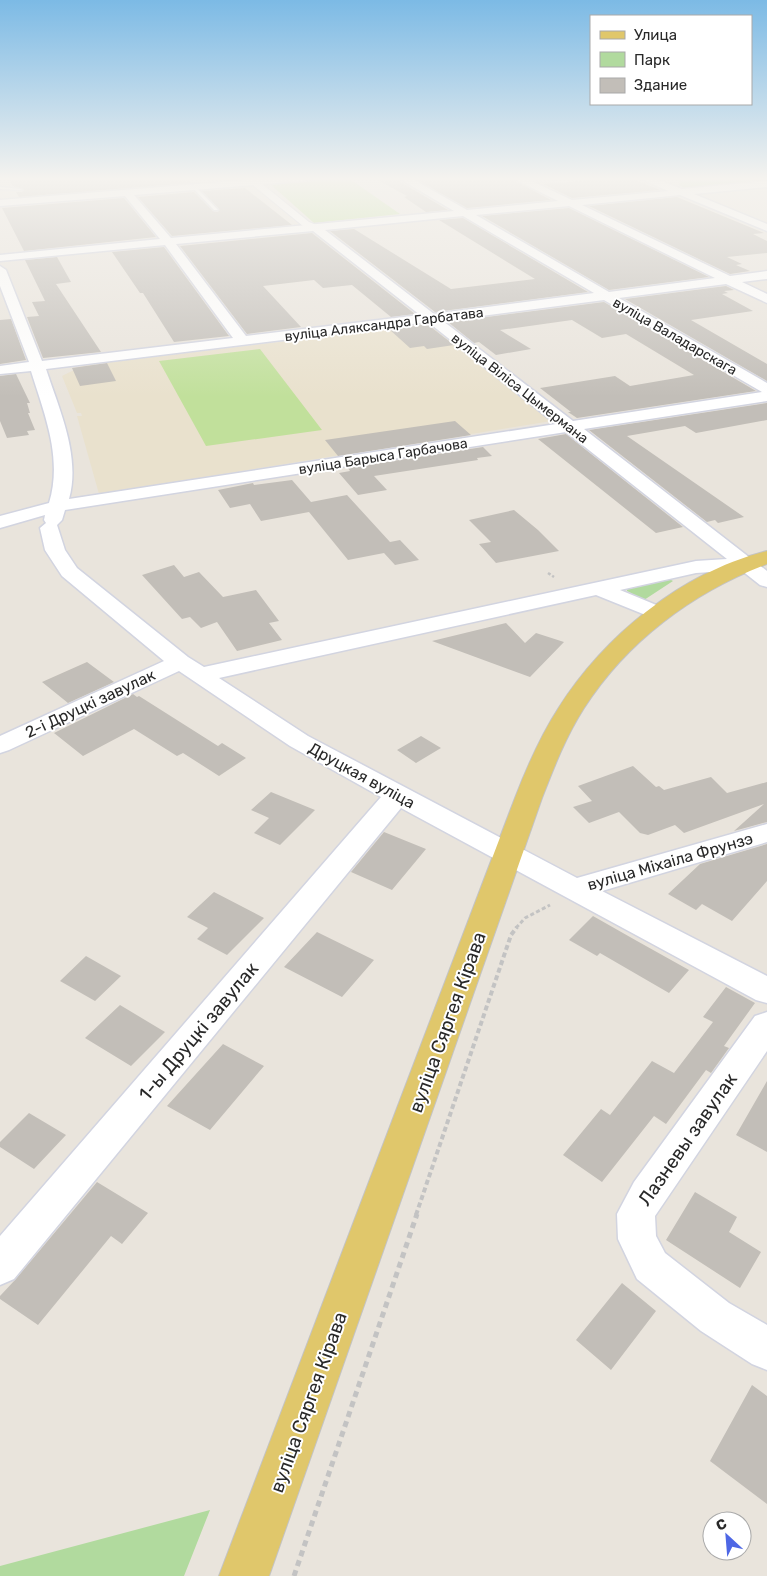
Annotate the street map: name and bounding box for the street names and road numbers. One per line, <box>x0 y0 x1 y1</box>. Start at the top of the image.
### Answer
street label: вуліца Валадарскага <box>610 294 740 379</box>
street label: вуліца Аляксандра Гарбатава <box>284 304 485 345</box>
street label: вуліца Віліса Цымермана <box>448 330 592 447</box>
street label: вуліца Барыса Гарбачова <box>297 435 469 478</box>
street label: 2-і Друцкі завулак <box>22 665 159 742</box>
street label: Друцкая вуліца <box>305 738 418 812</box>
street label: вуліца Міхаіла Фрунзэ <box>585 829 755 894</box>
street label: вуліца Сяргея Кірава <box>404 929 491 1116</box>
street label: 1-ы Друцкі завулак <box>134 957 263 1105</box>
street label: Лазневы завулак <box>633 1068 742 1210</box>
street label: вуліца Сяргея Кірава <box>265 1309 352 1496</box>

